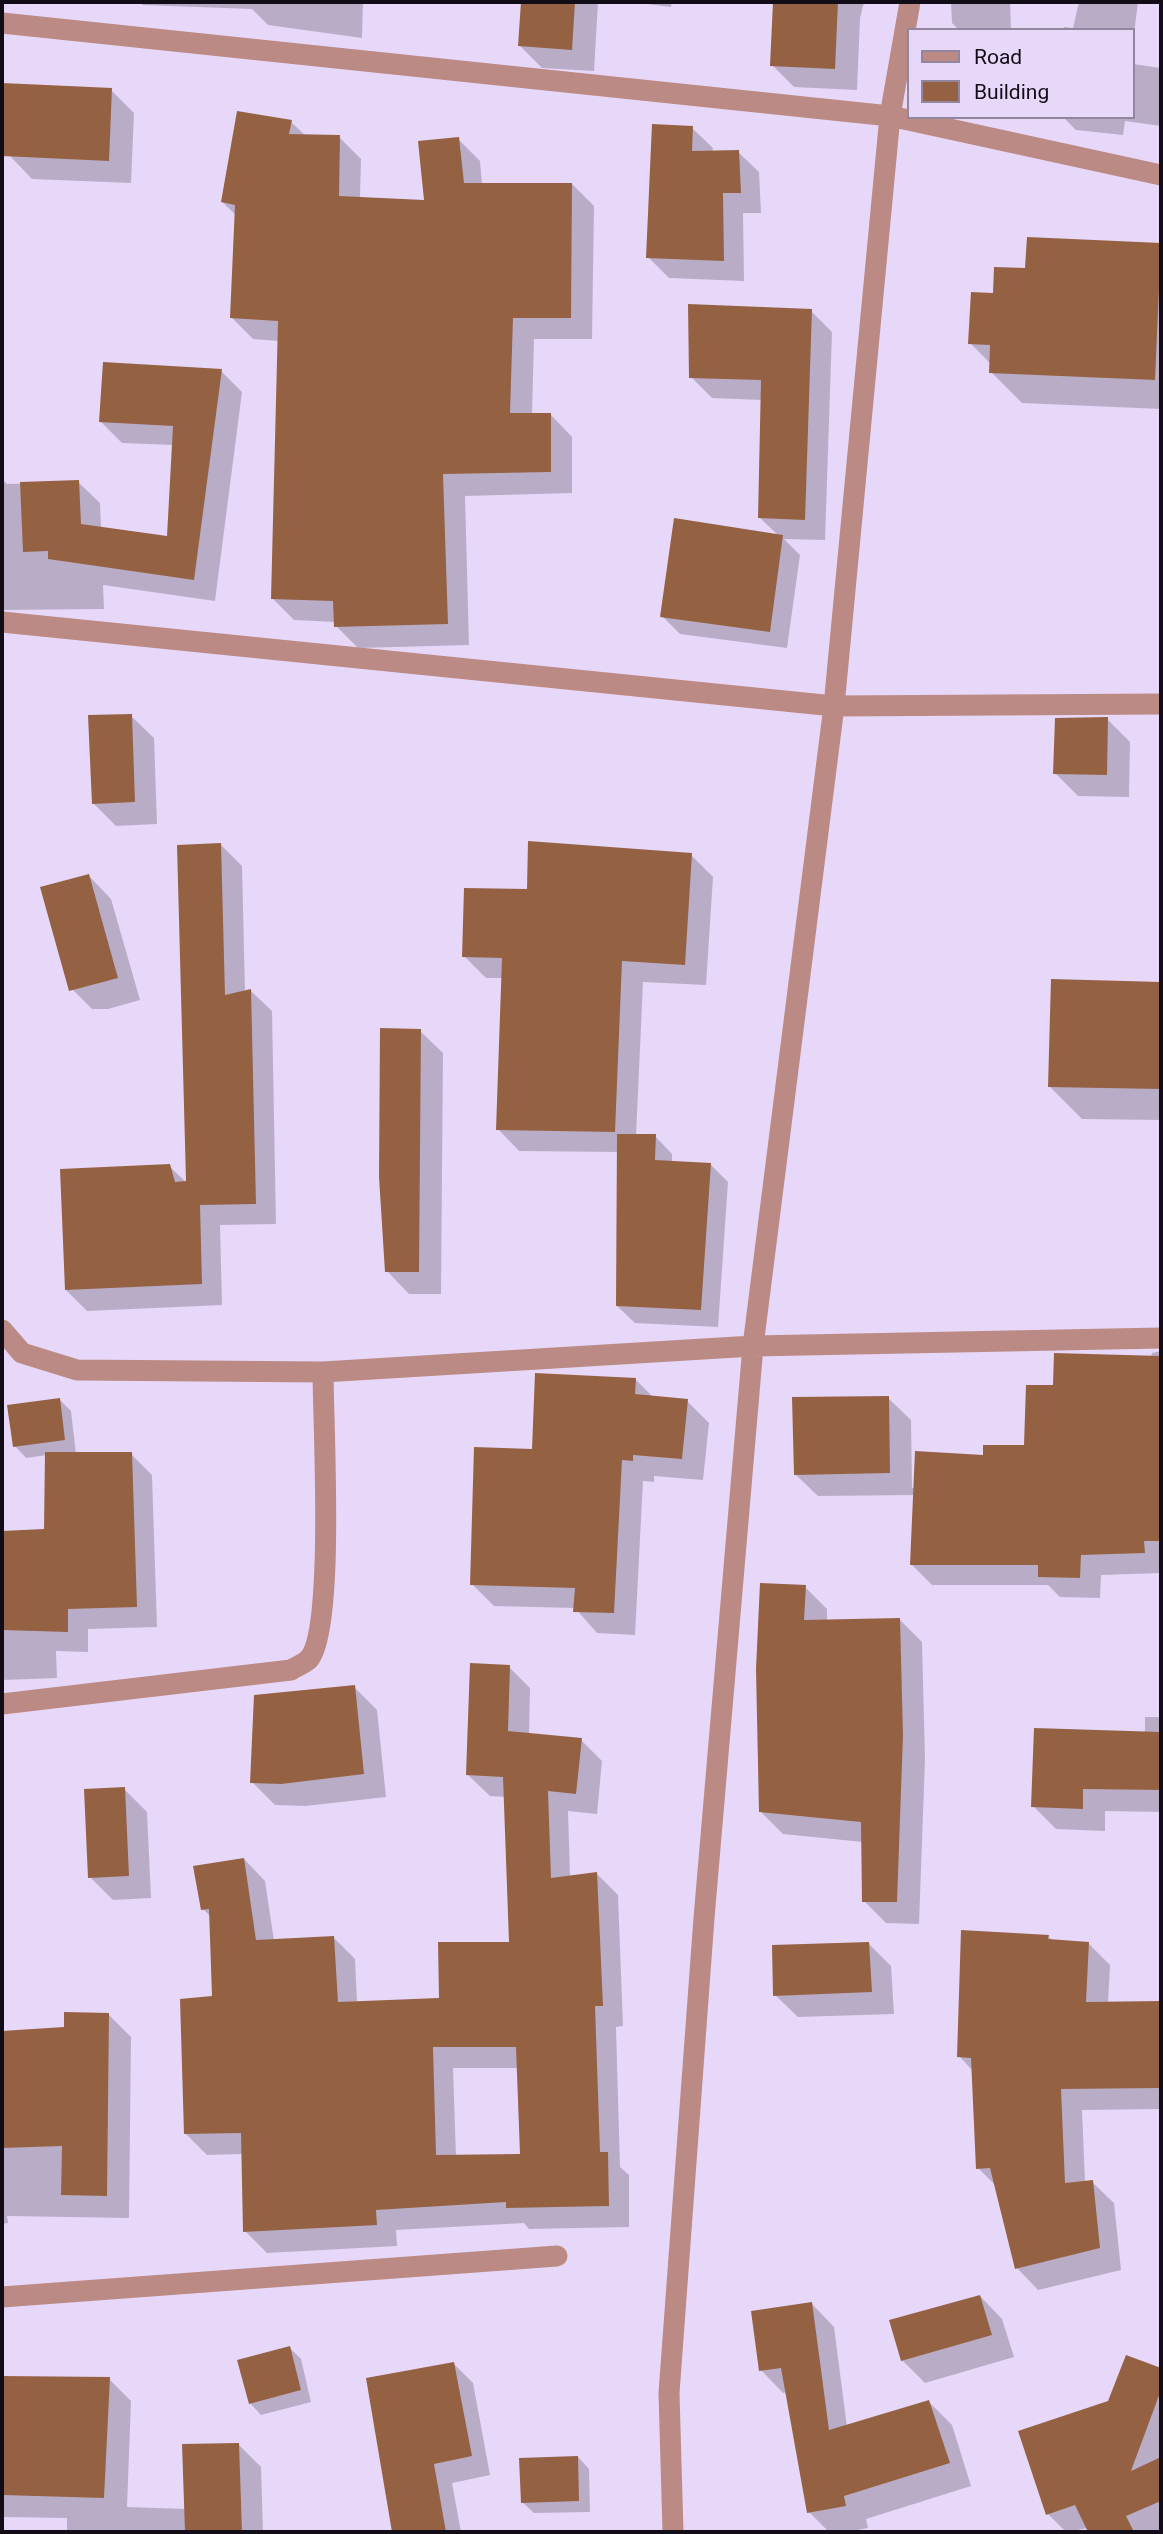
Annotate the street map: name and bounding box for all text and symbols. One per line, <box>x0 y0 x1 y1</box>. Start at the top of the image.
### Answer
legend <box>908 28 1135 119</box>
text: Road <box>974 45 1022 69</box>
text: Building <box>974 80 1049 104</box>

